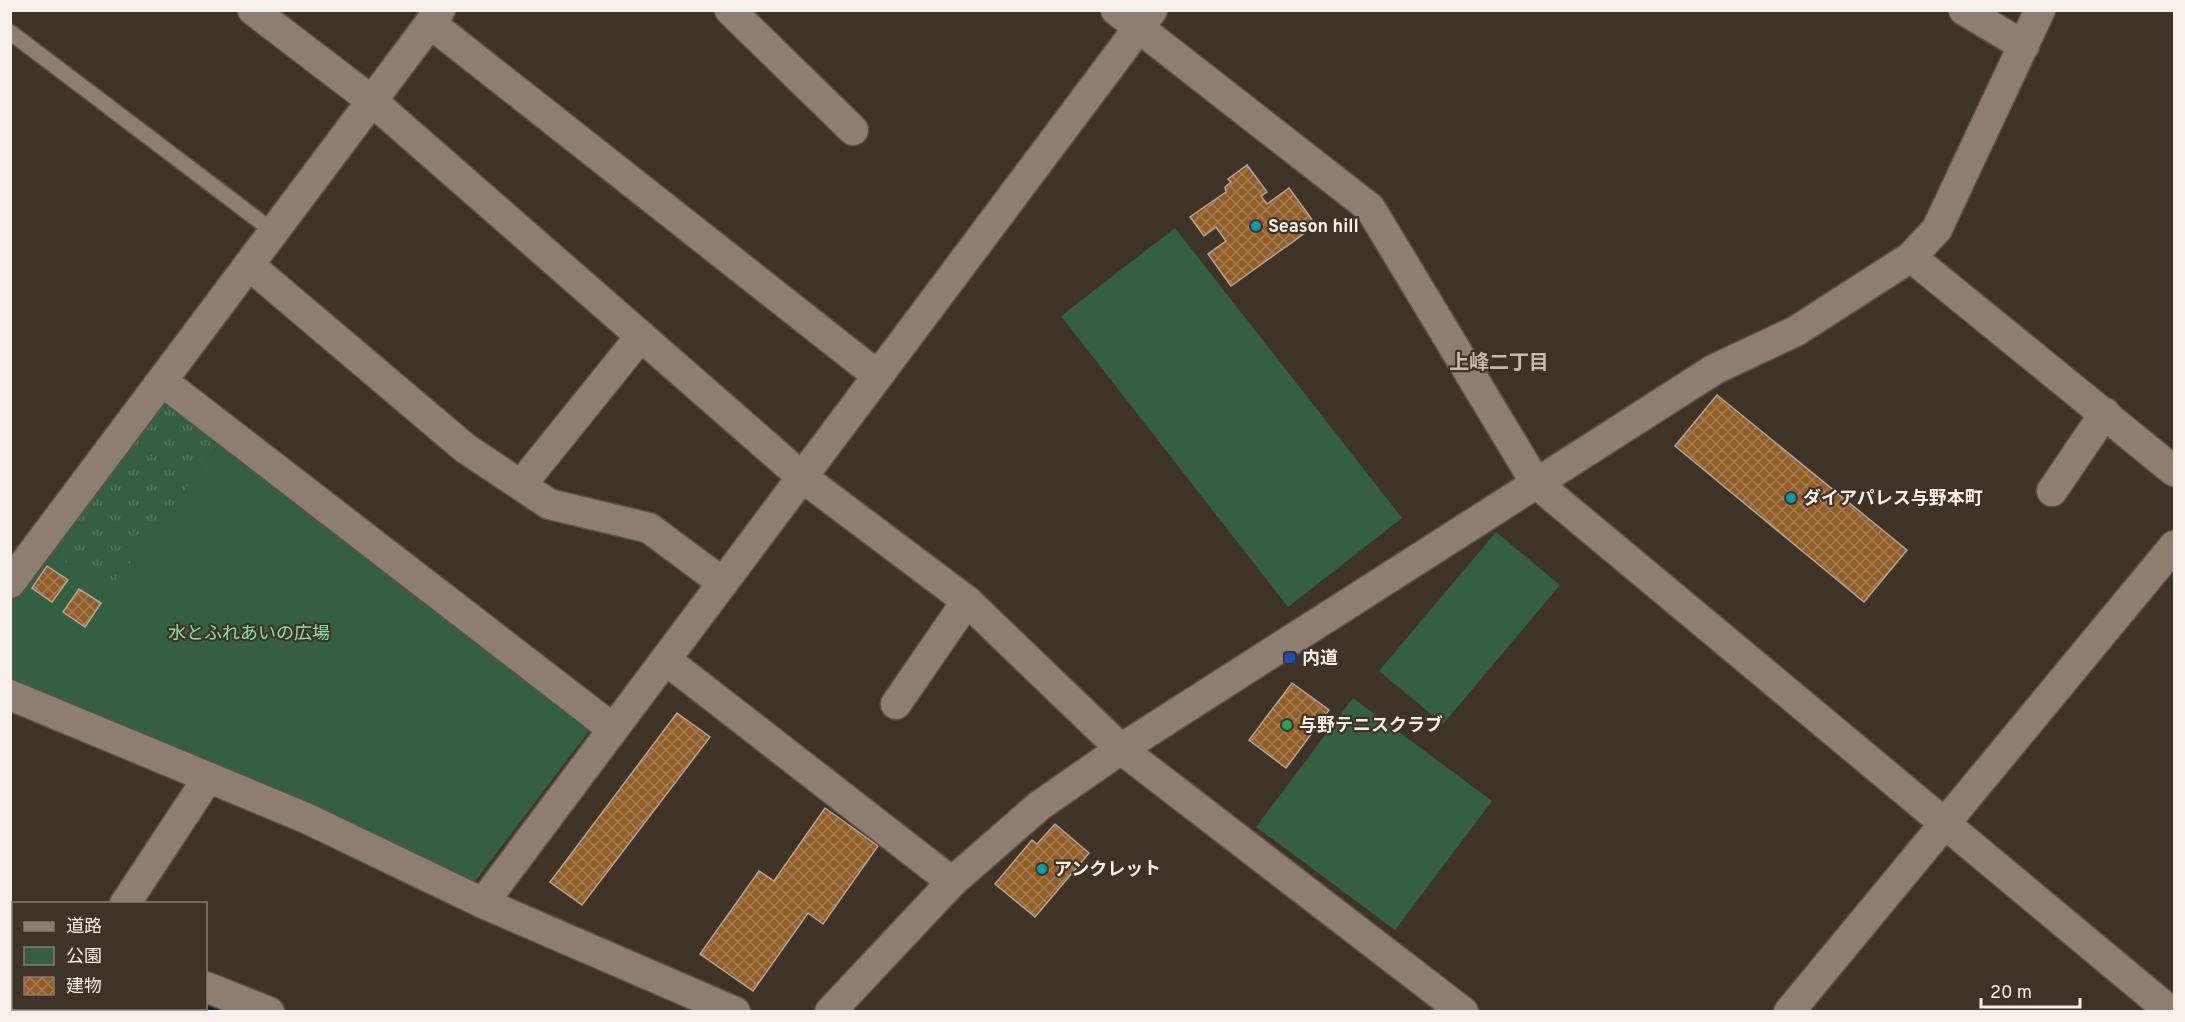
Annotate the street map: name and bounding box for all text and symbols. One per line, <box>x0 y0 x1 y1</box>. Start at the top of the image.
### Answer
place label: Season hill <box>1268 216 1359 239</box>
marker: Season hill <box>1249 219 1263 233</box>
district label: 上峰二丁目 <box>1449 351 1549 377</box>
place label: ダイアパレス与野本町 <box>1803 488 1983 511</box>
marker: ダイアパレス与野本町 <box>1784 491 1798 505</box>
park label: 水とふれあいの広場 <box>168 623 330 646</box>
place label: 内道 <box>1302 648 1338 671</box>
marker: 内道 <box>1283 651 1297 665</box>
place label: 与野テニスクラブ <box>1299 715 1443 738</box>
marker: 与野テニスクラブ <box>1280 718 1294 732</box>
place label: アンクレット <box>1054 859 1161 882</box>
marker: アンクレット <box>1035 862 1049 876</box>
legend <box>12 902 207 1010</box>
text: 道路 <box>66 916 102 939</box>
text: 公園 <box>66 946 102 969</box>
scale bar <box>1981 971 2080 1009</box>
text: 建物 <box>66 976 102 999</box>
text: 20 m <box>1990 982 2032 1005</box>

